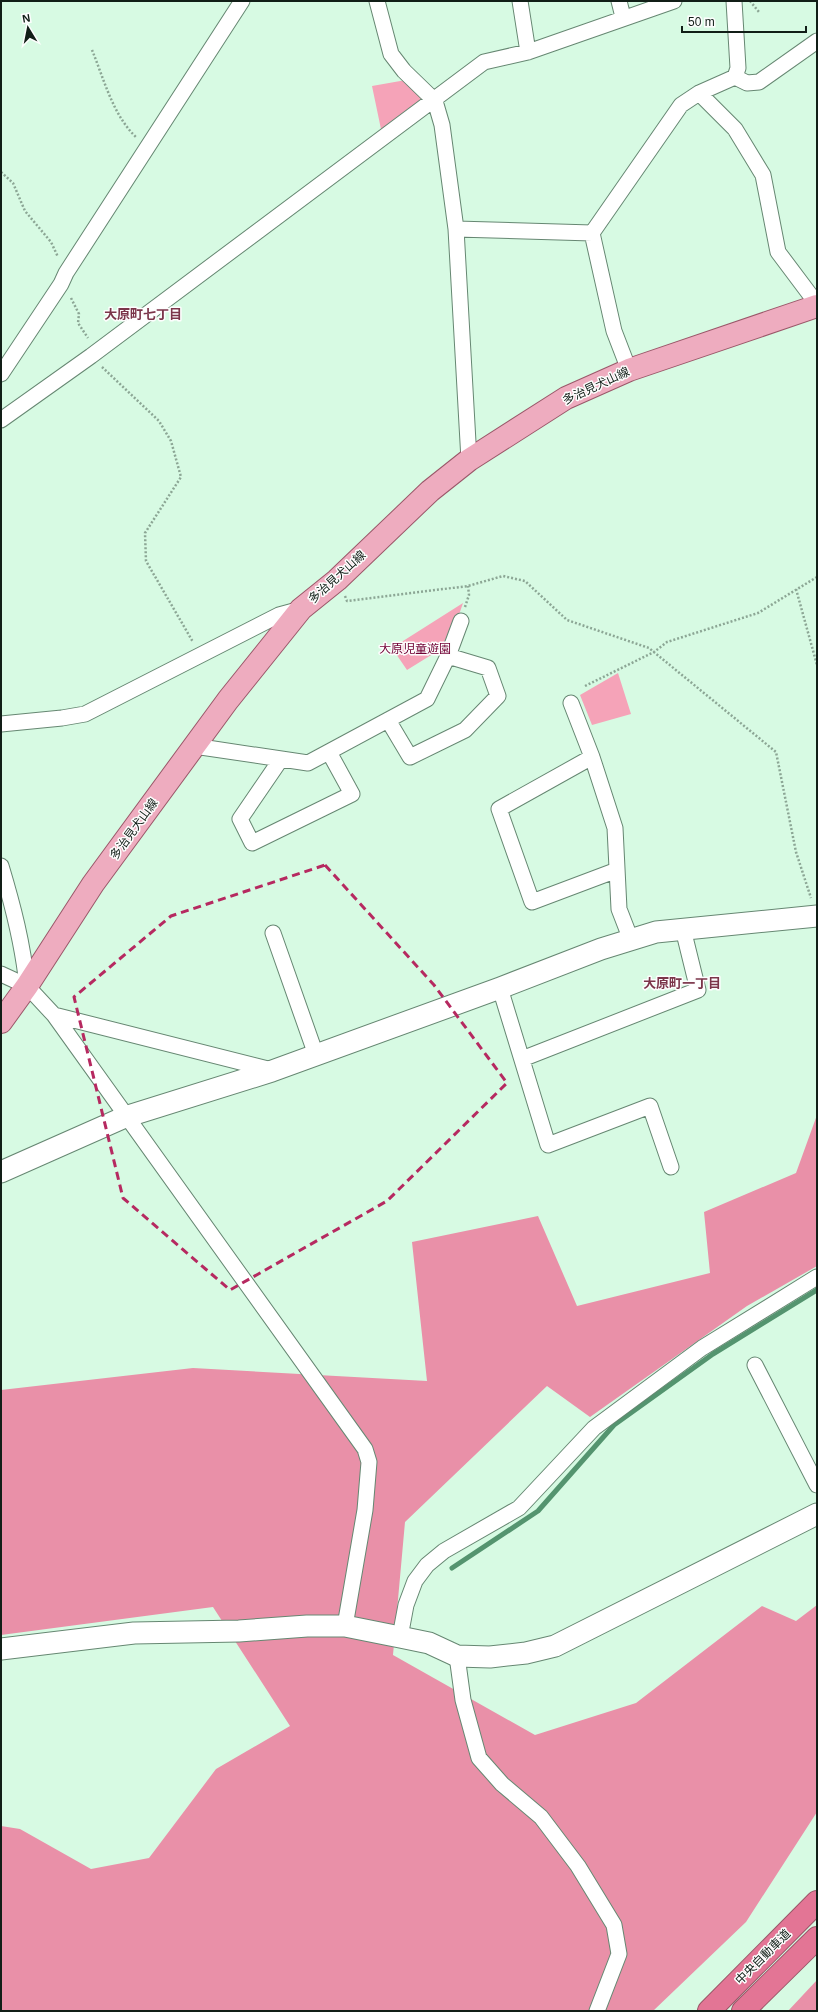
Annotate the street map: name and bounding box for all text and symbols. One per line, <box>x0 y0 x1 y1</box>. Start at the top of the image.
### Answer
north arrow <box>8 8 48 48</box>
scale bar <box>682 8 806 34</box>
text: N <box>21 12 31 25</box>
text: 50 m <box>688 15 715 29</box>
district label: 大原町七丁目 <box>104 307 182 322</box>
street label: 多治見犬山線 <box>560 364 632 408</box>
street label: 多治見犬山線 <box>306 548 368 606</box>
park label: 大原児童遊園 <box>379 642 451 656</box>
street label: 多治見犬山線 <box>107 796 161 862</box>
district label: 大原町一丁目 <box>643 976 721 991</box>
street label: 中央自動車道 <box>733 1927 793 1987</box>

